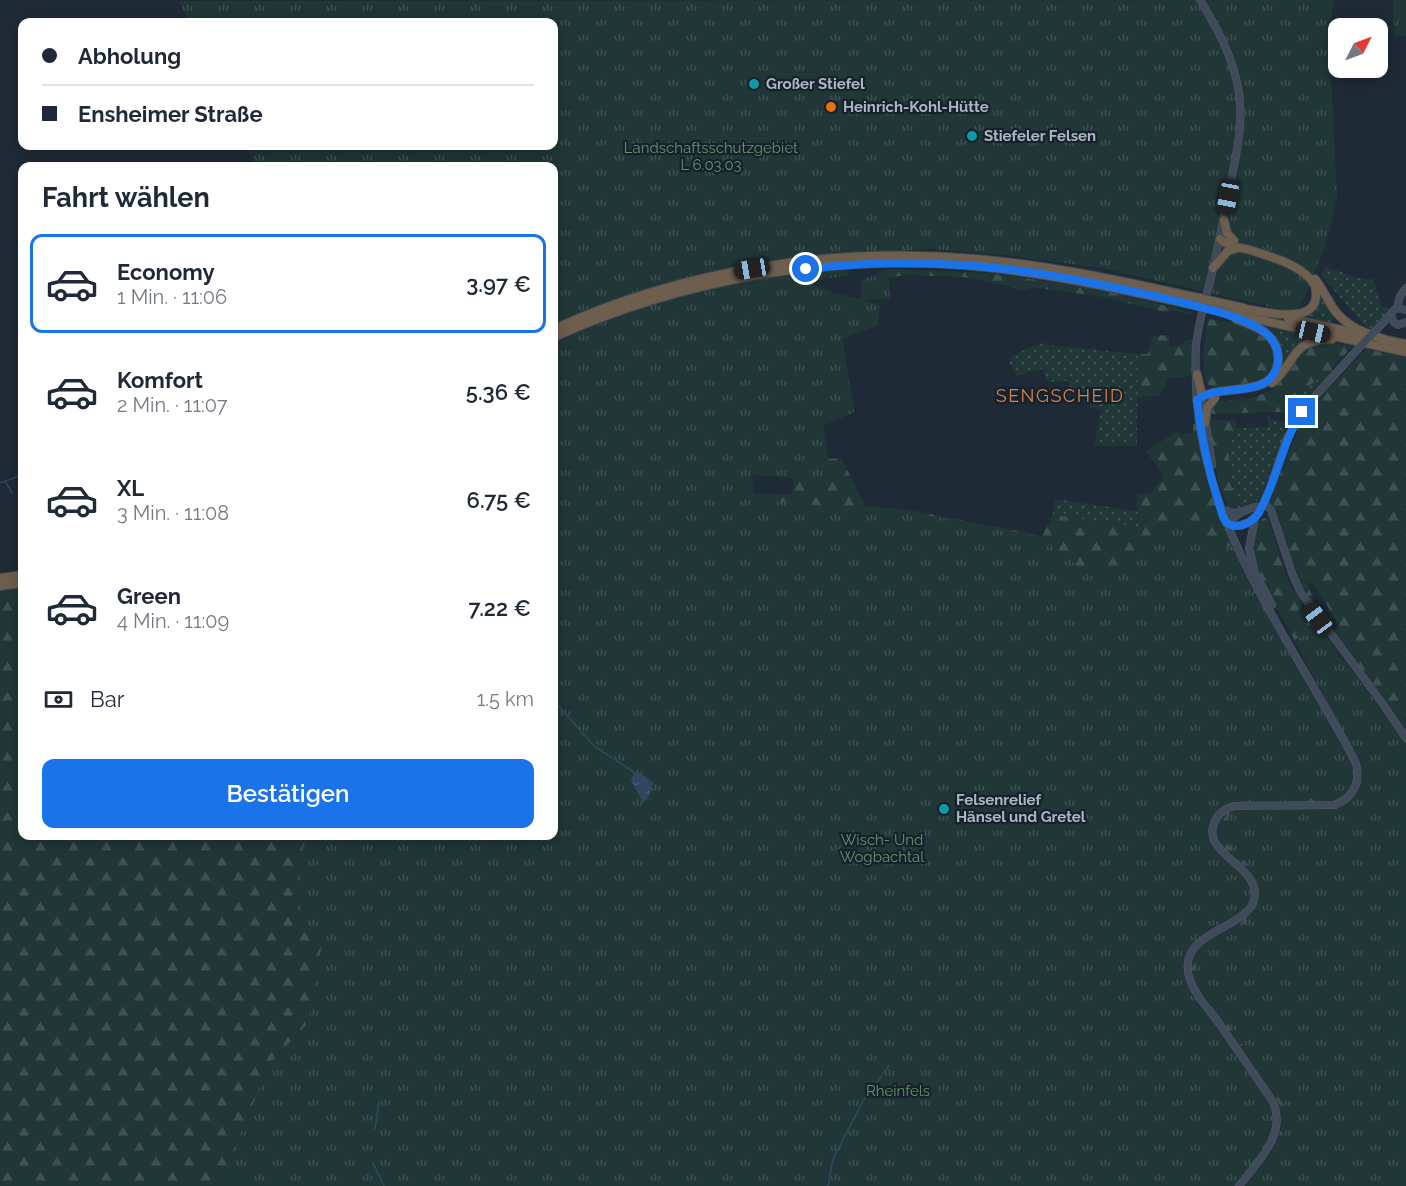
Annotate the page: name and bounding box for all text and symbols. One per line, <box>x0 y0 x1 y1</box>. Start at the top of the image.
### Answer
north arrow <box>1328 18 1388 78</box>
map controls <box>1328 18 1388 78</box>
text: Abholung <box>78 43 181 69</box>
place label: Großer Stiefel <box>766 75 865 93</box>
marker: Großer Stiefel <box>747 77 761 91</box>
place label: Heinrich-Kohl-Hütte <box>843 98 989 116</box>
marker: Heinrich-Kohl-Hütte <box>824 100 838 114</box>
text: Ensheimer Straße <box>78 101 263 127</box>
place label: Stiefeler Felsen <box>984 127 1096 145</box>
marker: Stiefeler Felsen <box>965 129 979 143</box>
park label: Landschaftsschutzgebiet L 6.03.03 <box>624 139 798 174</box>
car <box>1216 178 1240 216</box>
text: Fahrt wählen <box>42 182 210 213</box>
route start <box>792 255 819 282</box>
icon: car <box>45 257 99 311</box>
car <box>733 257 771 281</box>
text: Economy <box>117 259 215 285</box>
text: 3.97 € <box>466 271 531 297</box>
text: 1 Min. · 11:06 <box>117 285 227 309</box>
car <box>1293 319 1333 345</box>
icon: car <box>45 365 99 419</box>
text: Komfort <box>117 367 203 393</box>
text: 5.36 € <box>466 379 531 405</box>
district label: SENGSCHEID <box>996 385 1124 406</box>
text: 2 Min. · 11:07 <box>117 393 228 417</box>
route end <box>1288 398 1315 425</box>
icon: car <box>45 473 99 527</box>
text: XL <box>117 475 144 501</box>
text: 6.75 € <box>467 487 531 513</box>
text: 3 Min. · 11:08 <box>117 501 229 525</box>
icon: car <box>45 581 99 635</box>
text: Green <box>117 583 181 609</box>
text: 7.22 € <box>468 595 531 621</box>
car <box>1300 599 1336 639</box>
text: 4 Min. · 11:09 <box>117 609 229 633</box>
icon: cash <box>42 683 75 716</box>
text: Bar <box>90 686 124 712</box>
text: 1.5 km <box>477 687 534 711</box>
button: Bestätigen <box>42 759 534 828</box>
place label: Felsenrelief Hänsel und Gretel <box>956 791 1086 826</box>
marker: Felsenrelief Hänsel und Gretel <box>937 802 951 816</box>
park label: Wisch- Und Wogbachtal <box>840 831 925 866</box>
park label: Rheinfels <box>866 1082 930 1100</box>

